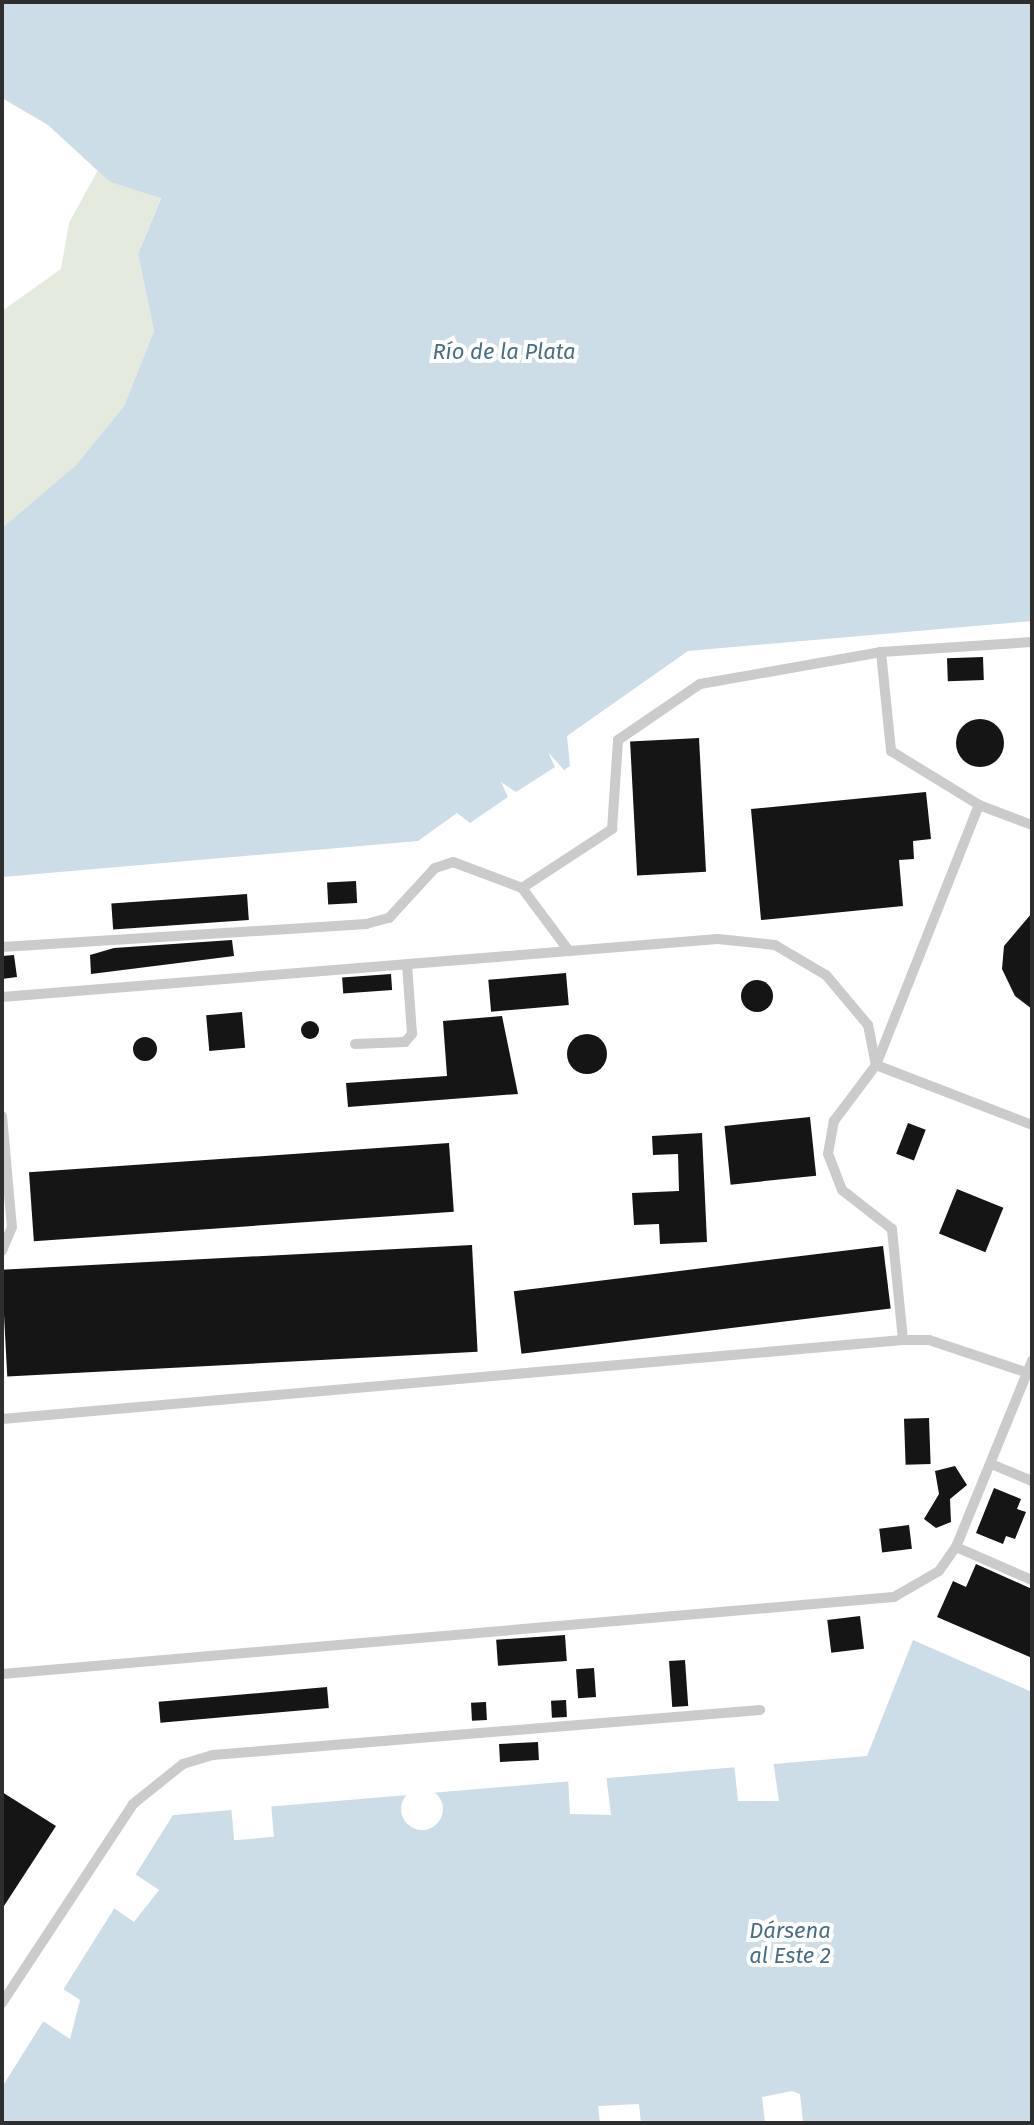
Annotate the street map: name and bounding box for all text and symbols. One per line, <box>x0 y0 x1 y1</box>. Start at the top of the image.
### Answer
water label: Río de la Plata <box>432 339 576 365</box>
water label: Dársena al Este 2 <box>749 1917 831 1968</box>

